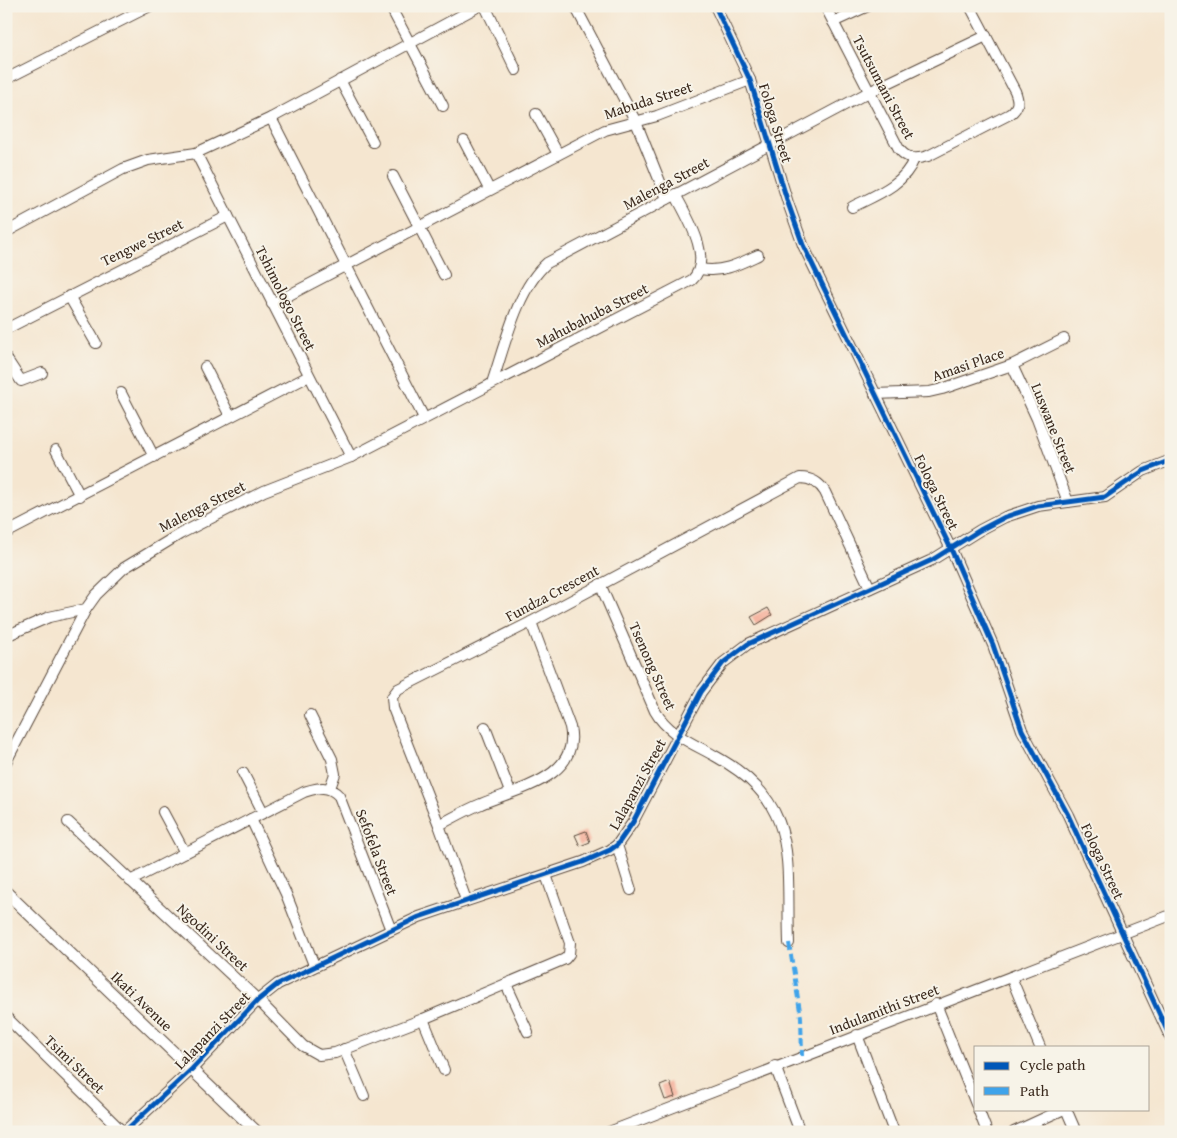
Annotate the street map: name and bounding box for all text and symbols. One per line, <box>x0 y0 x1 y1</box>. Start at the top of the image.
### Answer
street label: Tsutsumani Street <box>848 31 921 143</box>
street label: Mabuda Street <box>601 76 695 124</box>
street label: Fologa Street <box>754 81 798 166</box>
street label: Malenga Street <box>619 151 713 215</box>
street label: Tengwe Street <box>97 213 187 271</box>
street label: Tshimologo Street <box>251 242 322 355</box>
street label: Mahubahuba Street <box>532 277 652 352</box>
street label: Amasi Place <box>929 342 1007 386</box>
street label: Luswane Street <box>1026 380 1082 477</box>
street label: Fologa Street <box>910 451 965 534</box>
street label: Malenga Street <box>155 475 250 537</box>
street label: Fundza Crescent <box>501 559 603 627</box>
street label: Tsenong Street <box>624 619 682 714</box>
street label: Lalapanzi Street <box>603 734 671 833</box>
street label: Sefofela Street <box>351 806 403 899</box>
street label: Fologa Street <box>1076 819 1130 903</box>
street label: Ngodini Street <box>173 898 254 976</box>
street label: Ikati Avenue <box>107 966 177 1036</box>
street label: Indulamithi Street <box>826 978 943 1040</box>
street label: Lalapanzi Street <box>169 986 255 1074</box>
street label: Tsimi Street <box>40 1030 110 1099</box>
legend <box>974 1046 1150 1110</box>
text: Cycle path <box>1020 1054 1086 1075</box>
text: Path <box>1020 1080 1049 1101</box>

